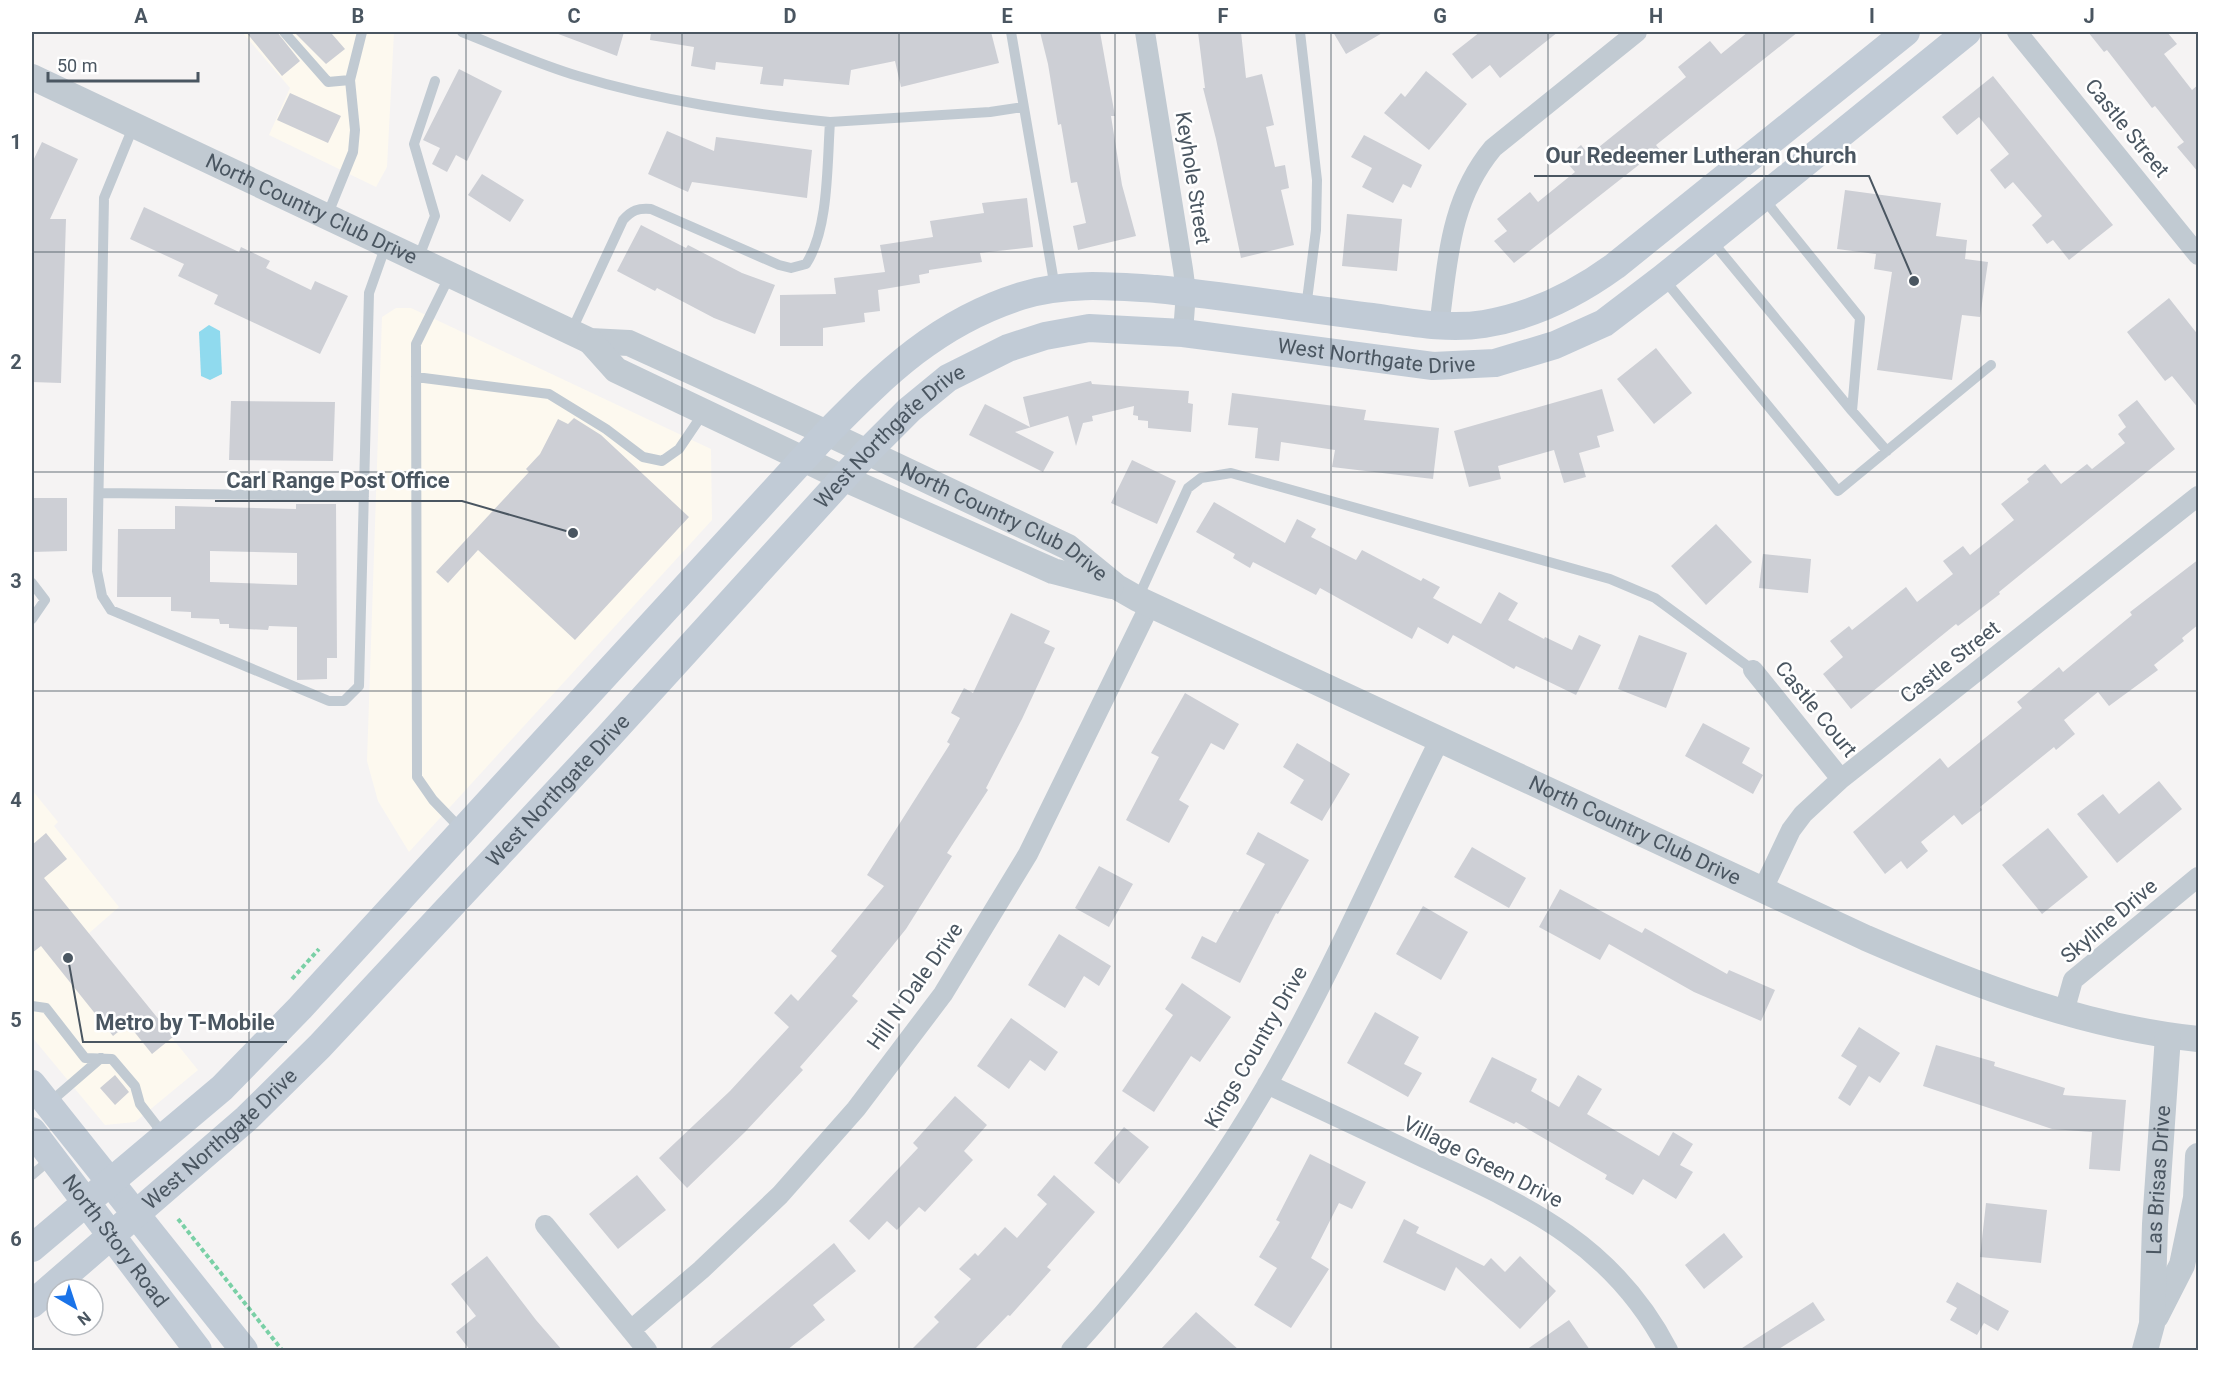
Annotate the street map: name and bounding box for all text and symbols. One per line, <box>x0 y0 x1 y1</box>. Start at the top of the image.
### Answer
text: A <box>134 4 148 28</box>
text: B <box>352 4 364 28</box>
text: C <box>567 4 581 28</box>
text: D <box>784 4 797 28</box>
text: E <box>1001 4 1013 28</box>
text: F <box>1218 4 1229 28</box>
text: G <box>1433 4 1447 28</box>
text: H <box>1649 4 1663 28</box>
text: I <box>1869 4 1875 28</box>
text: J <box>2083 4 2095 28</box>
scale bar <box>48 45 198 83</box>
text: 50 m <box>57 55 97 76</box>
street label: Castle Street <box>2080 74 2174 182</box>
street label: Keyhole Street <box>1171 110 1215 246</box>
text: 1 <box>10 130 22 154</box>
callout: Our Redeemer Lutheran Church <box>1534 136 1869 176</box>
text: Our Redeemer Lutheran Church <box>1545 143 1857 168</box>
street label: North Country Club Drive <box>202 149 421 269</box>
street label: West Northgate Drive <box>1276 334 1476 378</box>
text: 2 <box>10 350 22 374</box>
street label: West Northgate Drive <box>810 359 969 513</box>
street label: North Country Club Drive <box>897 457 1112 586</box>
callout: Carl Range Post Office <box>215 461 462 501</box>
text: Carl Range Post Office <box>226 468 450 493</box>
text: 3 <box>10 569 22 593</box>
street label: Castle Street <box>1895 616 2005 708</box>
street label: Castle Court <box>1770 656 1862 762</box>
street label: West Northgate Drive <box>481 709 635 872</box>
street label: North Country Club Drive <box>1525 771 1745 890</box>
text: 4 <box>10 788 22 812</box>
street label: Skyline Drive <box>2056 874 2162 968</box>
street label: Hill N Dale Drive <box>862 918 968 1054</box>
street label: Kings Country Drive <box>1200 962 1312 1132</box>
callout: Metro by T-Mobile <box>83 1002 287 1042</box>
text: 5 <box>10 1008 22 1032</box>
text: Metro by T-Mobile <box>95 1010 275 1035</box>
street label: West Northgate Drive <box>138 1064 302 1215</box>
street label: Las Brisas Drive <box>2142 1105 2175 1255</box>
street label: Village Green Drive <box>1399 1111 1567 1213</box>
street label: North Story Road <box>57 1170 173 1312</box>
text: 6 <box>10 1227 22 1251</box>
north arrow <box>45 1277 105 1337</box>
text: N <box>74 1307 94 1329</box>

